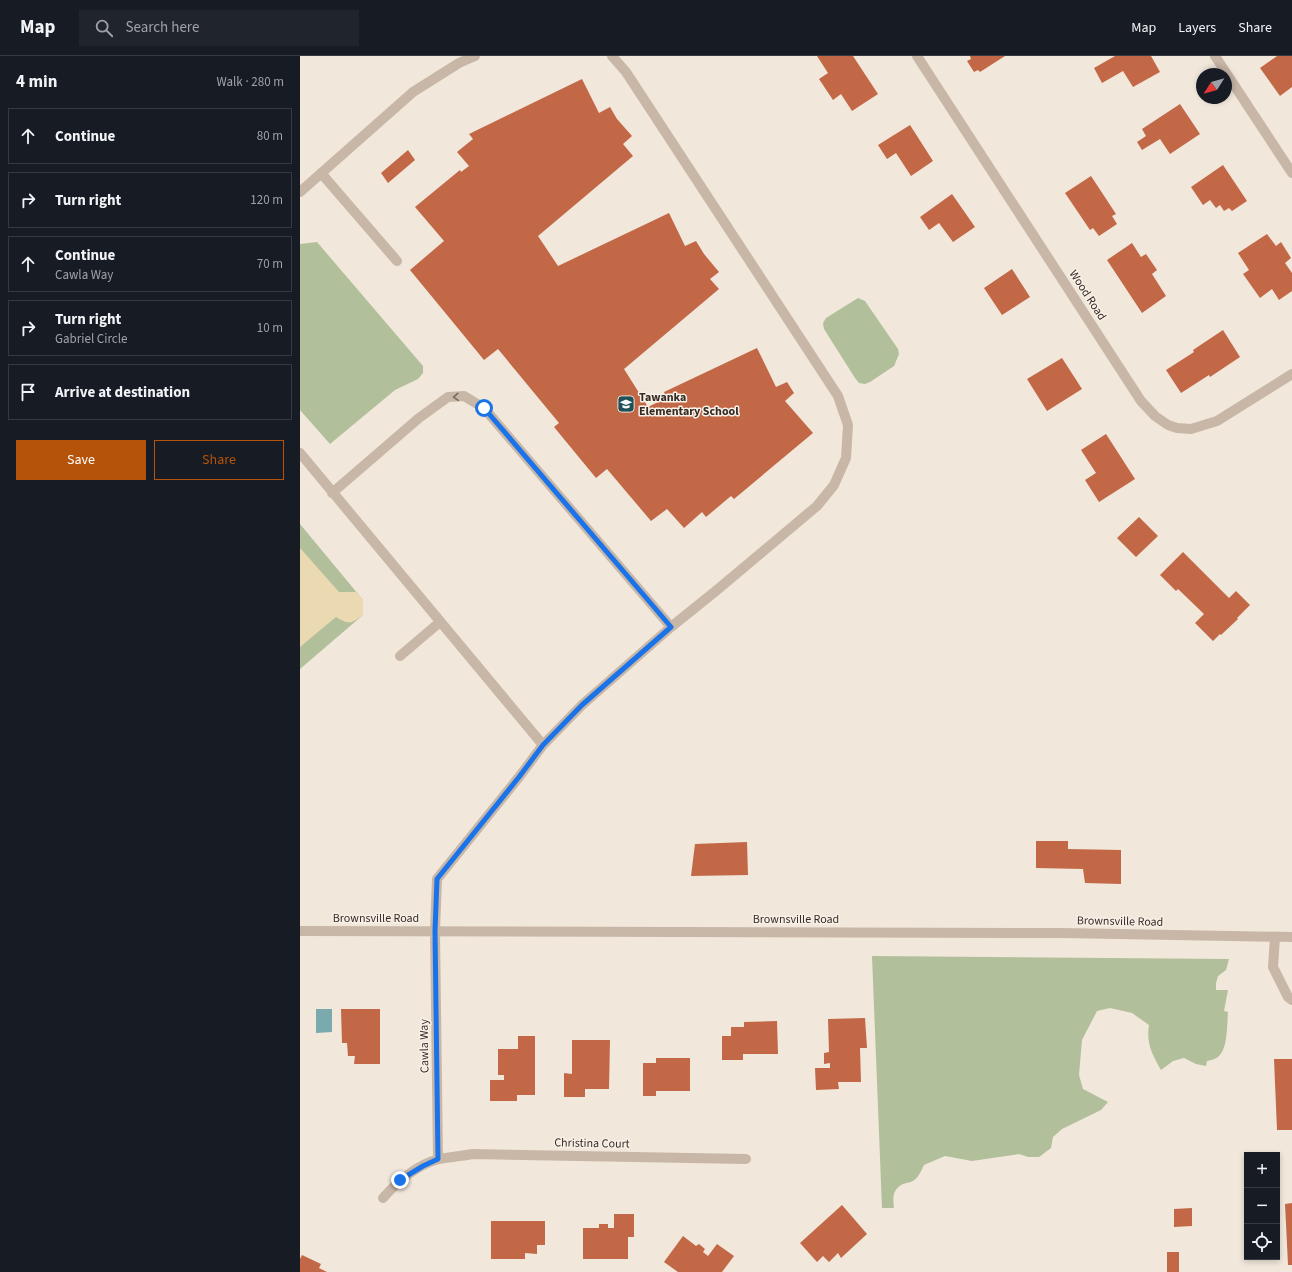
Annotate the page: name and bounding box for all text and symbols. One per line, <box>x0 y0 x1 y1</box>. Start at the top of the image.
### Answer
search box <box>79 10 359 46</box>
text: Map <box>20 14 55 41</box>
icon: search <box>93 17 115 39</box>
text: Search here <box>125 17 199 38</box>
text: Map <box>1131 18 1156 38</box>
text: Layers <box>1178 18 1216 38</box>
text: Share <box>1238 18 1272 38</box>
north arrow <box>1196 68 1232 104</box>
text: 4 min <box>16 70 57 94</box>
text: Walk · 280 m <box>216 73 284 91</box>
icon: ahead <box>17 125 39 147</box>
text: Continue <box>55 126 115 147</box>
text: 80 m <box>257 127 283 145</box>
icon: right <box>17 189 39 211</box>
text: Turn right <box>55 190 121 211</box>
text: 120 m <box>250 191 283 209</box>
text: Continue <box>55 245 115 266</box>
icon: ahead <box>17 253 39 275</box>
text: 70 m <box>257 255 283 273</box>
text: Cawla Way <box>55 266 113 284</box>
street label: Wood Road <box>1065 267 1110 324</box>
text: Turn right <box>55 309 121 330</box>
icon: right <box>17 317 39 339</box>
text: 10 m <box>257 319 283 337</box>
text: Gabriel Circle <box>55 330 128 348</box>
icon: arrive <box>17 381 39 403</box>
text: Arrive at destination <box>55 382 190 403</box>
place label: Tawanka Elementary School <box>639 389 739 420</box>
one-way arrow <box>453 392 459 401</box>
school or university icon: Tawanka Elementary School <box>616 394 636 414</box>
route start <box>475 399 493 417</box>
button: Save <box>16 440 146 480</box>
button: Share <box>154 440 284 480</box>
street label: Brownsville Road <box>333 910 419 927</box>
street label: Brownsville Road <box>753 911 839 928</box>
street label: Brownsville Road <box>1077 912 1163 931</box>
street label: Cawla Way <box>416 1018 433 1073</box>
street label: Christina Court <box>554 1134 630 1153</box>
map controls <box>1244 1152 1280 1260</box>
button: + <box>1244 1152 1280 1188</box>
route end <box>391 1171 409 1189</box>
button: − <box>1244 1188 1280 1224</box>
button: locate <box>1244 1224 1280 1260</box>

